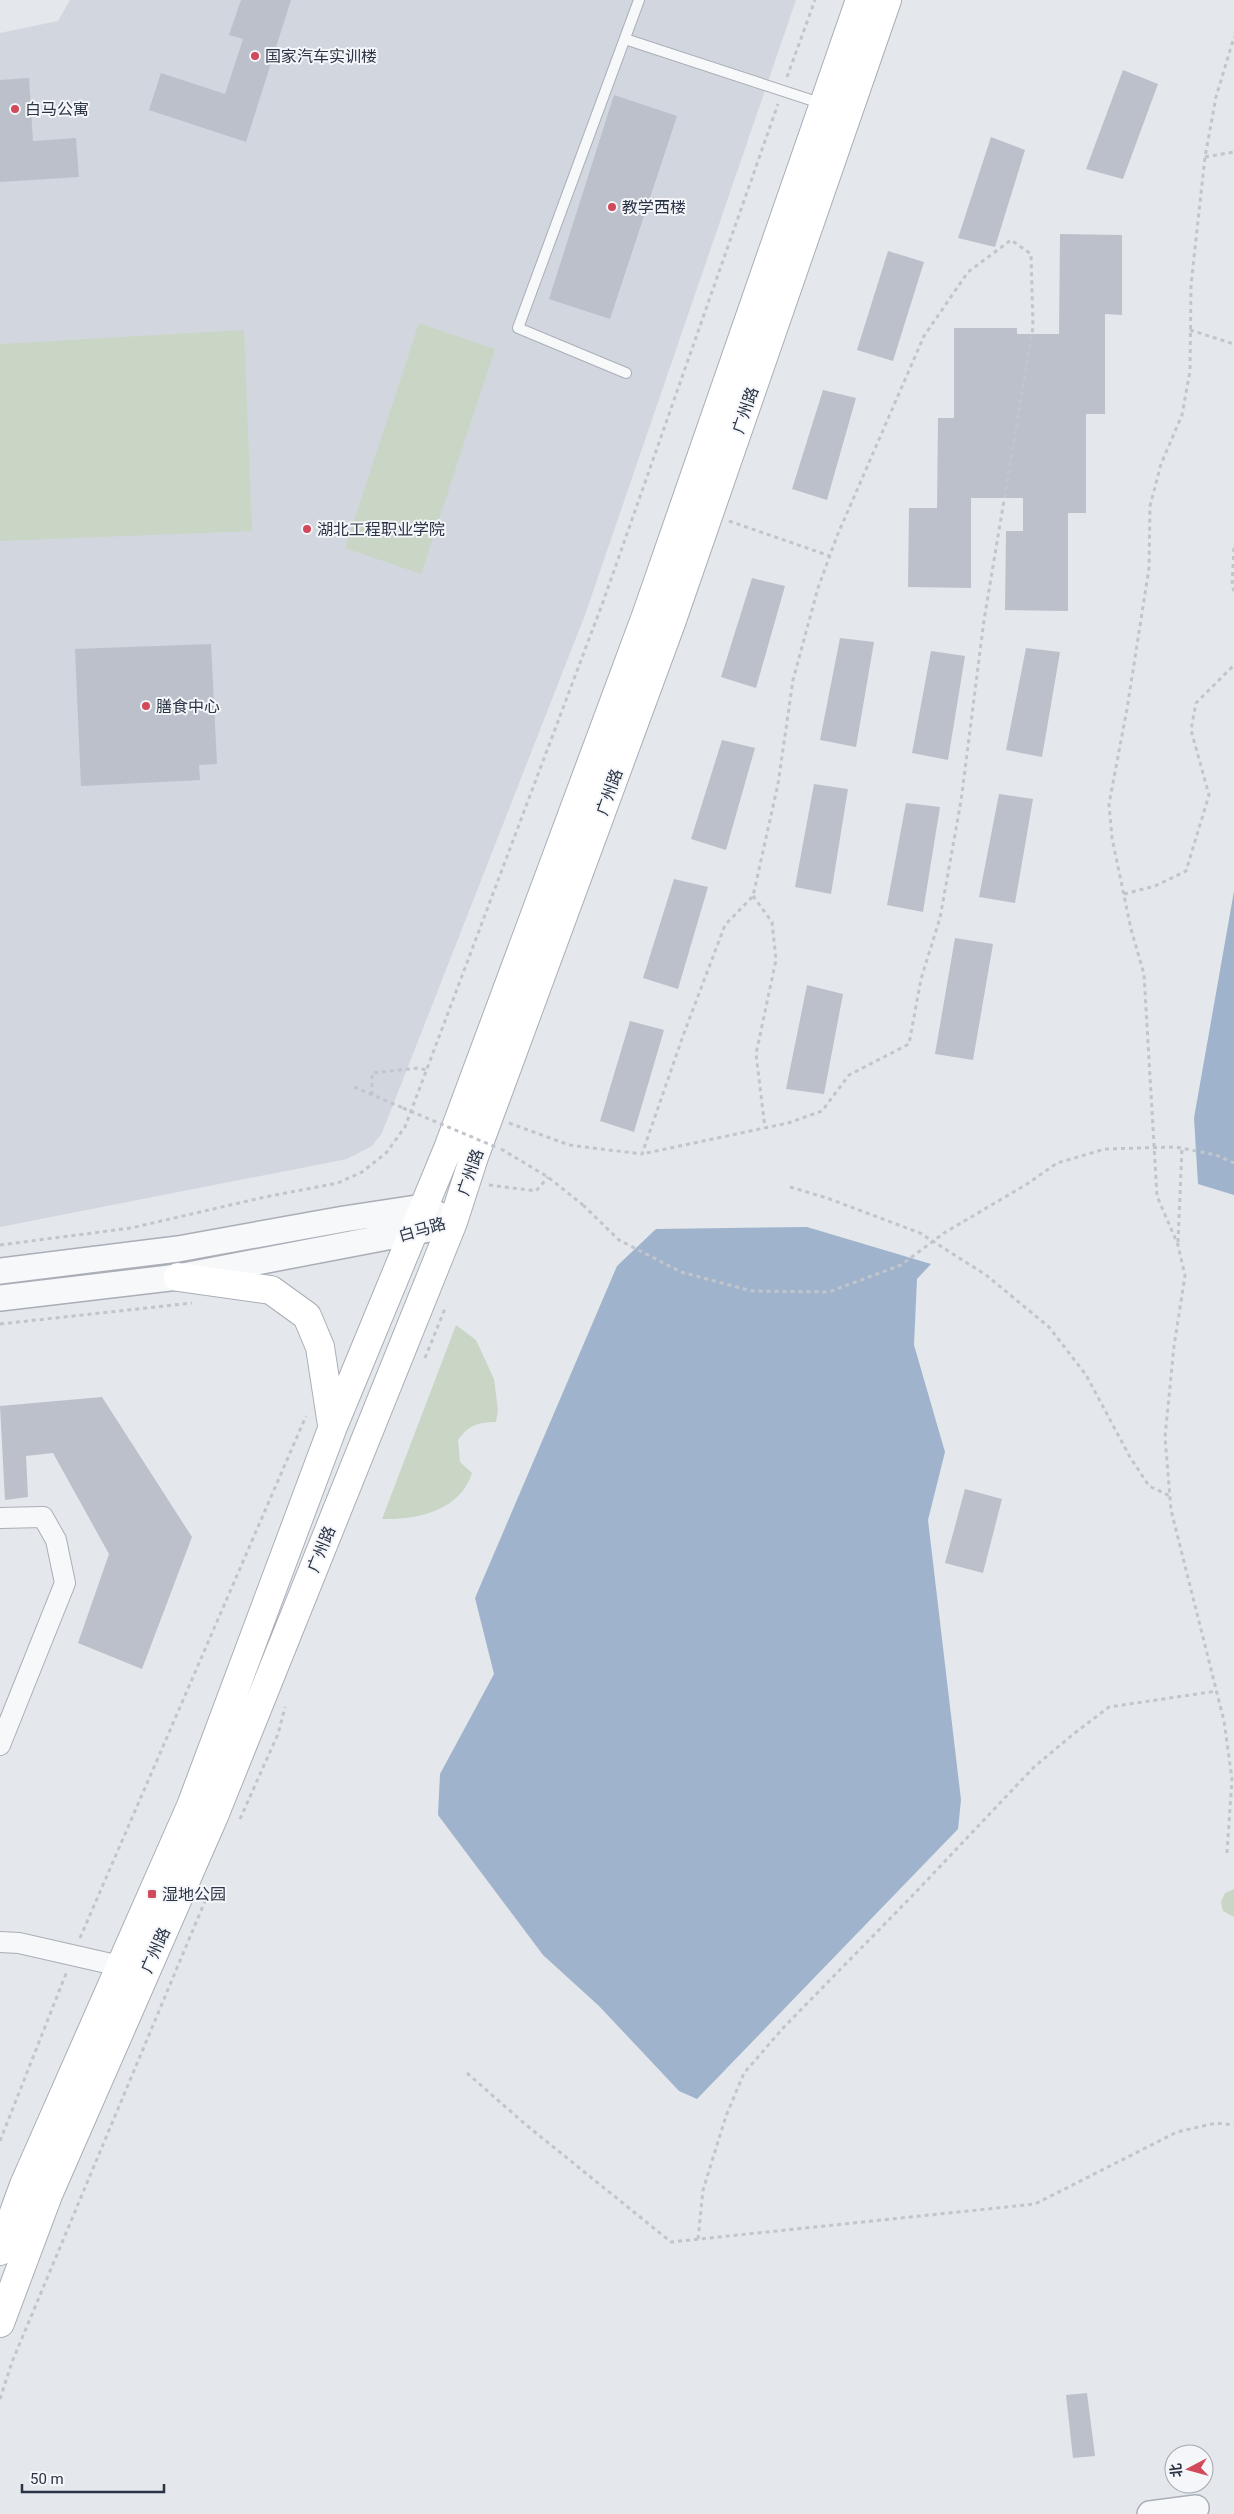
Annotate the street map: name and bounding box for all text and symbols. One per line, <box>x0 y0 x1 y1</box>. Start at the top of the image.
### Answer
place label: 国家汽车实训楼 <box>265 47 377 66</box>
marker: 国家汽车实训楼 <box>249 50 261 62</box>
place label: 白马公寓 <box>25 100 89 119</box>
marker: 白马公寓 <box>9 103 21 115</box>
place label: 教学西楼 <box>622 198 686 217</box>
marker: 教学西楼 <box>606 201 618 213</box>
street label: 广州路 <box>729 384 762 436</box>
place label: 湖北工程职业学院 <box>317 520 445 539</box>
marker: 湖北工程职业学院 <box>301 523 313 535</box>
place label: 膳食中心 <box>156 697 220 716</box>
marker: 膳食中心 <box>140 700 152 712</box>
street label: 广州路 <box>592 766 627 818</box>
street label: 广州路 <box>454 1146 487 1198</box>
street label: 白马路 <box>396 1214 448 1245</box>
street label: 广州路 <box>304 1523 339 1575</box>
place label: 湿地公园 <box>162 1885 226 1904</box>
marker: 湿地公园 <box>146 1888 158 1900</box>
street label: 广州路 <box>137 1924 174 1976</box>
north arrow <box>1164 2444 1214 2494</box>
scale bar <box>22 2462 165 2494</box>
text: 北 <box>1167 2463 1185 2478</box>
text: 50 m <box>30 2470 64 2488</box>

